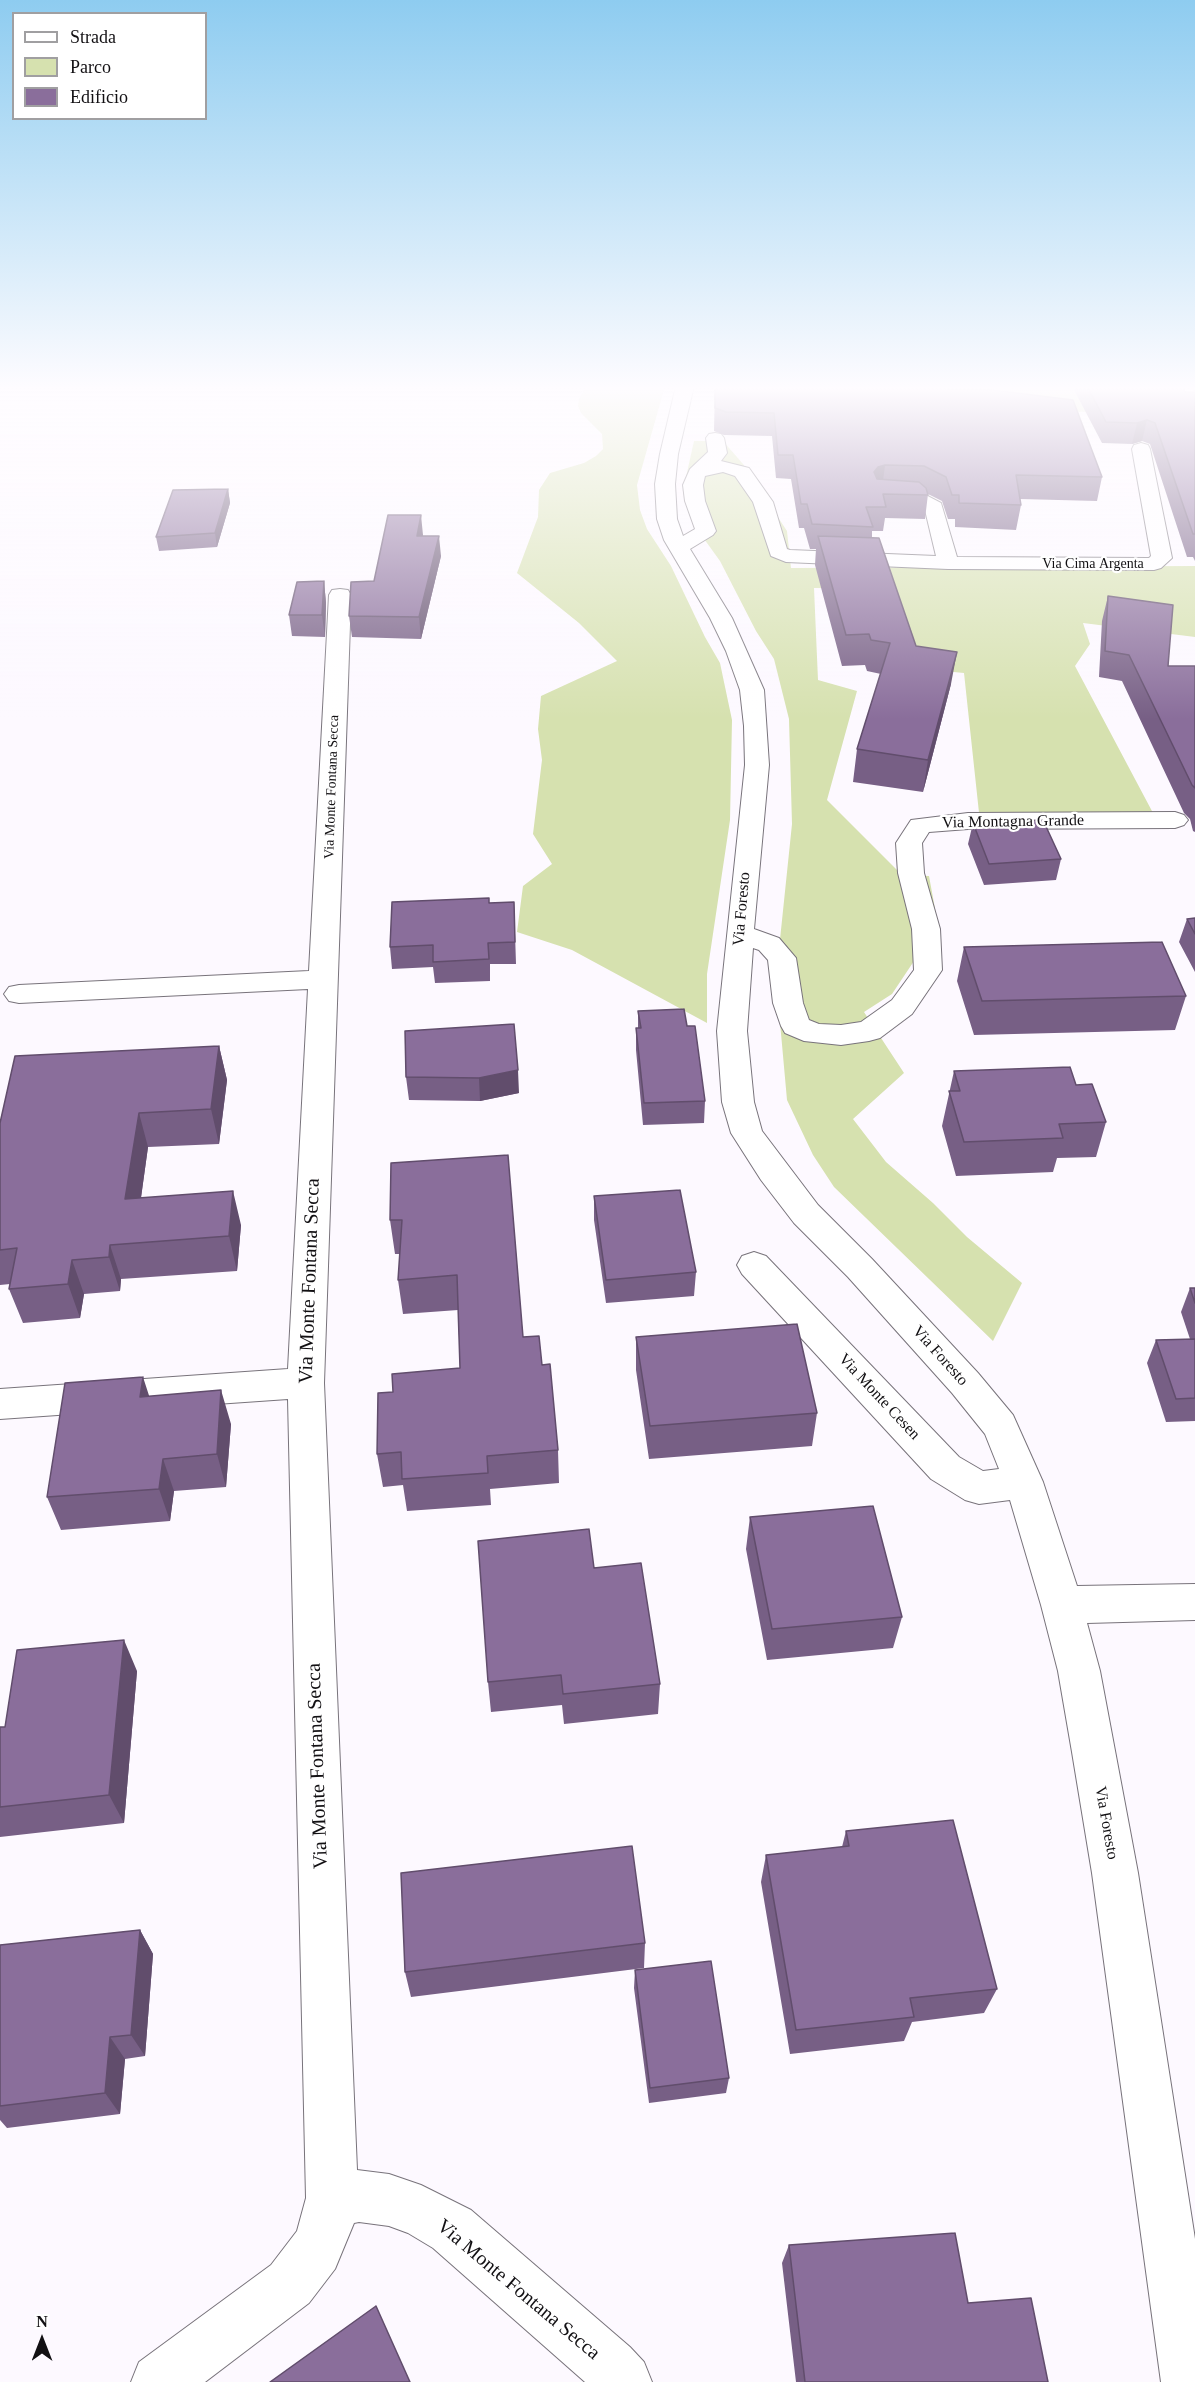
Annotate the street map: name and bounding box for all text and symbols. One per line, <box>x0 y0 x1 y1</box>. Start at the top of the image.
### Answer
legend <box>12 12 207 120</box>
text: Strada <box>70 27 116 47</box>
text: Parco <box>70 57 111 77</box>
text: Edificio <box>70 87 128 107</box>
street label: Via Cima Argenta <box>1042 556 1144 572</box>
street label: Via Monte Fontana Secca <box>321 715 343 859</box>
street label: Via Montagna Grande <box>942 811 1084 833</box>
street label: Via Foresto <box>729 871 755 947</box>
street label: Via Monte Fontana Secca <box>294 1178 326 1384</box>
street label: Via Foresto <box>908 1322 972 1390</box>
street label: Via Monte Cesen <box>834 1350 924 1444</box>
street label: Via Monte Fontana Secca <box>302 1663 334 1869</box>
street label: Via Foresto <box>1090 1785 1122 1861</box>
street label: Via Monte Fontana Secca <box>431 2215 605 2365</box>
north arrow <box>12 2310 72 2370</box>
text: N <box>36 2313 48 2330</box>

